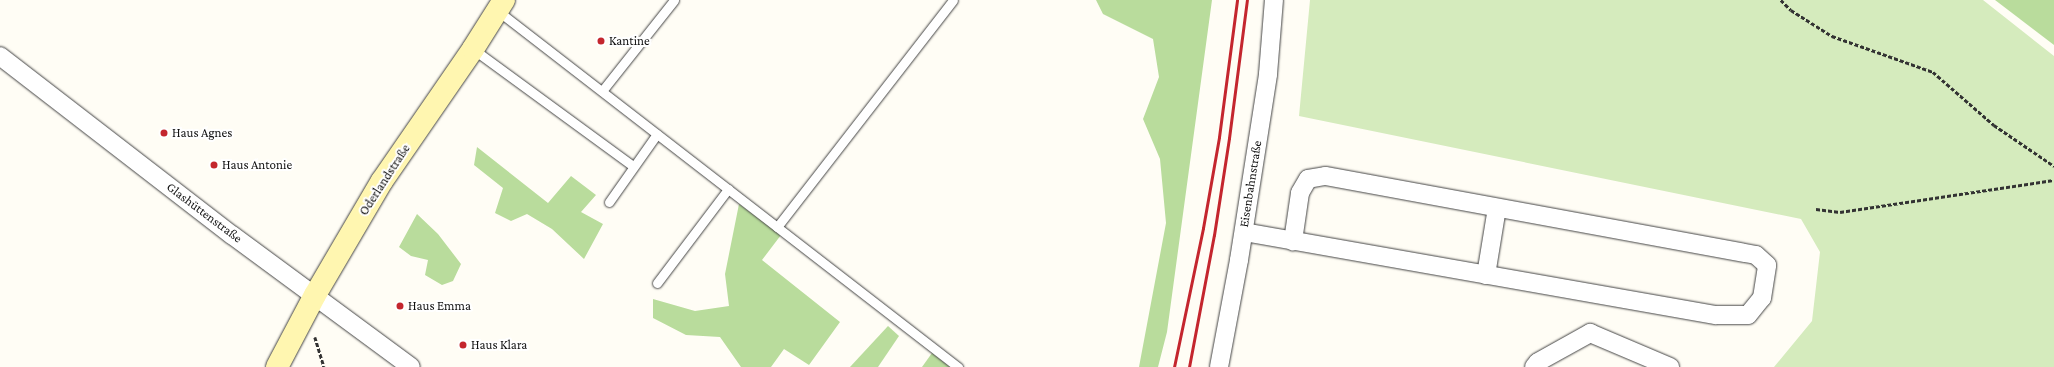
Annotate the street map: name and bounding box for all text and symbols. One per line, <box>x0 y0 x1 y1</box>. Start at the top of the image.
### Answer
place label: Kantine <box>609 33 650 49</box>
marker: Kantine <box>596 36 606 46</box>
place label: Haus Agnes <box>172 125 232 141</box>
marker: Haus Agnes <box>159 128 169 138</box>
street label: Eisenbahnstraße <box>1236 139 1266 229</box>
street label: Oderlandstraße <box>356 141 414 219</box>
place label: Haus Antonie <box>222 157 292 173</box>
marker: Haus Antonie <box>209 160 219 170</box>
street label: Glashüttenstraße <box>163 180 245 246</box>
place label: Haus Emma <box>408 298 471 314</box>
marker: Haus Emma <box>395 301 405 311</box>
place label: Haus Klara <box>471 337 527 353</box>
marker: Haus Klara <box>458 340 468 350</box>

